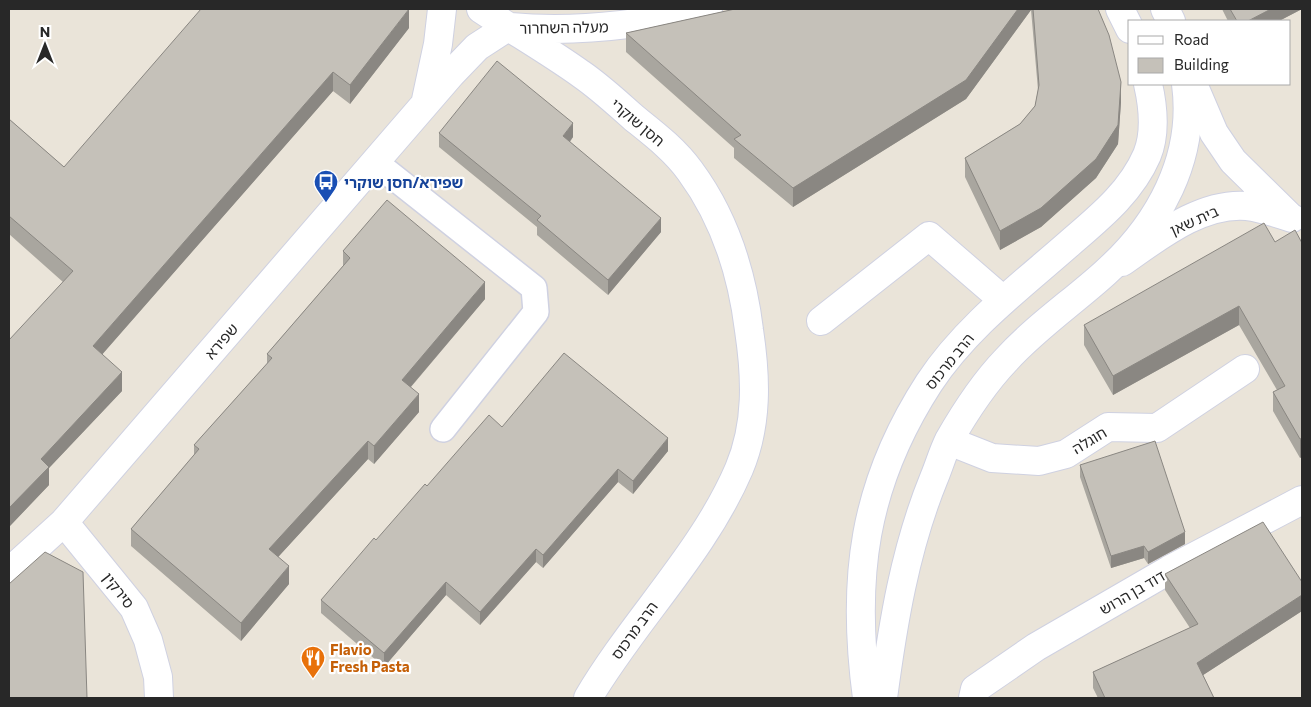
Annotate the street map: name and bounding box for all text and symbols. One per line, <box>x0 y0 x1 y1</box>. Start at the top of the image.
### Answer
street label: מעלה השחרור <box>519 17 609 37</box>
north arrow <box>20 20 70 70</box>
legend <box>1128 20 1291 85</box>
text: N <box>40 23 50 40</box>
text: Road <box>1174 30 1209 48</box>
text: Building <box>1174 55 1229 73</box>
street label: חסן שוקרי <box>607 94 669 150</box>
bus stop icon: שפירא/חסן שוקרי <box>313 169 339 203</box>
place label: שפירא/חסן שוקרי <box>344 173 463 191</box>
street label: בית שאן <box>1167 201 1221 239</box>
street label: שפירא <box>201 320 241 362</box>
street label: הרב מרכוס <box>921 329 977 393</box>
street label: חוגלה <box>1068 423 1110 457</box>
street label: דוד בן הרוש <box>1096 566 1168 618</box>
street label: סירקין <box>99 569 139 611</box>
street label: הרב מרכוס <box>607 597 661 663</box>
place label: Flavio Fresh Pasta <box>330 640 410 675</box>
restaurant icon: Flavio Fresh Pasta <box>300 645 326 679</box>

